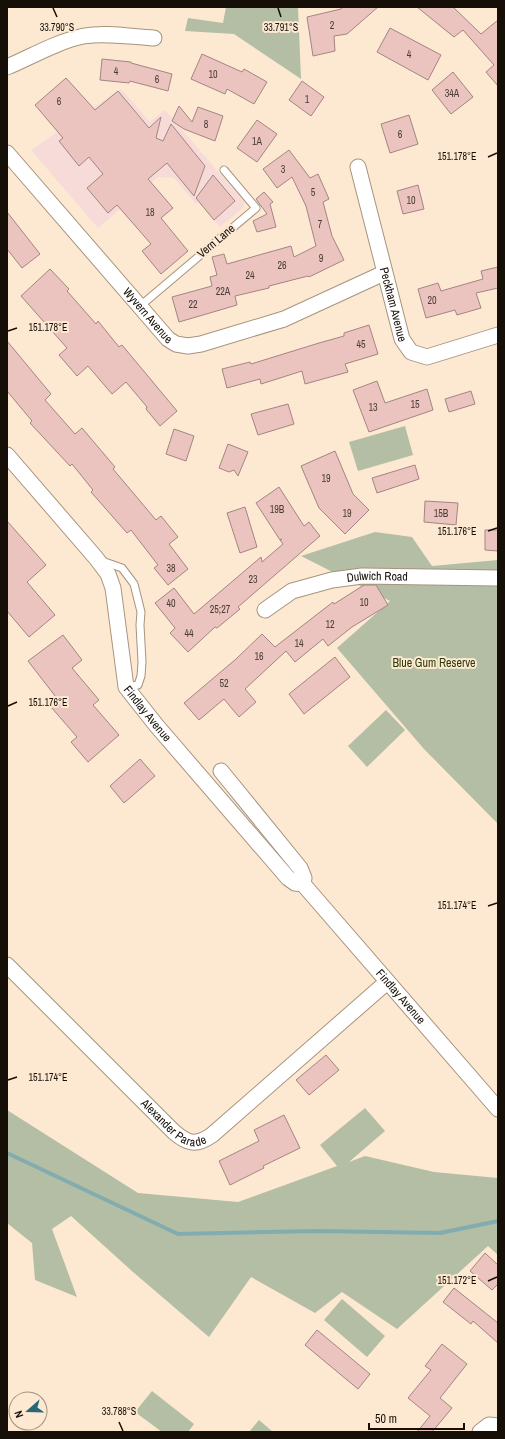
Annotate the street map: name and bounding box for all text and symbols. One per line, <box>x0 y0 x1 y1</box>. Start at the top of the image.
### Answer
house number: 2 <box>330 19 335 32</box>
text: 33.790°S <box>40 21 75 34</box>
text: 33.791°S <box>264 21 299 34</box>
house number: 4 <box>407 48 412 61</box>
house number: 4 <box>114 65 119 78</box>
house number: 10 <box>208 68 218 81</box>
house number: 6 <box>155 73 160 86</box>
house number: 34A <box>445 87 460 100</box>
house number: 1 <box>305 93 310 106</box>
house number: 6 <box>57 95 62 108</box>
house number: 8 <box>204 118 209 131</box>
house number: 6 <box>398 128 403 141</box>
house number: 1A <box>252 135 263 148</box>
text: 151.178°E <box>437 150 477 163</box>
house number: 3 <box>281 163 286 176</box>
house number: 5 <box>311 186 316 199</box>
house number: 10 <box>406 194 416 207</box>
house number: 18 <box>145 206 155 219</box>
house number: 7 <box>318 218 323 231</box>
street label: Vern Lane <box>194 220 238 262</box>
house number: 9 <box>319 252 324 265</box>
house number: 26 <box>277 259 287 272</box>
street label: Peckham Avenue <box>376 266 410 344</box>
house number: 24 <box>245 269 255 282</box>
street label: Wyvern Avenue <box>119 284 175 348</box>
house number: 22A <box>216 285 231 298</box>
house number: 20 <box>427 294 437 307</box>
house number: 22 <box>188 298 198 311</box>
text: 151.178°E <box>28 321 68 334</box>
house number: 45 <box>356 338 366 351</box>
house number: 15 <box>410 398 420 411</box>
house number: 13 <box>368 401 378 414</box>
house number: 19 <box>321 472 331 485</box>
house number: 19B <box>270 503 285 516</box>
house number: 19 <box>342 507 352 520</box>
house number: 15B <box>434 507 449 520</box>
text: 151.176°E <box>437 525 477 538</box>
house number: 38 <box>166 562 176 575</box>
street label: Dulwich Road <box>346 568 408 586</box>
house number: 23 <box>248 573 258 586</box>
house number: 10 <box>359 596 369 609</box>
house number: 40 <box>166 597 176 610</box>
house number: 25;27 <box>210 603 231 616</box>
house number: 12 <box>325 618 335 631</box>
house number: 44 <box>184 627 194 640</box>
house number: 14 <box>294 637 304 650</box>
house number: 16 <box>254 650 264 663</box>
park label: Blue Gum Reserve <box>392 655 476 671</box>
house number: 52 <box>219 677 229 690</box>
street label: Findlay Avenue <box>120 682 175 745</box>
text: 151.176°E <box>28 696 68 709</box>
text: 151.174°E <box>437 899 477 912</box>
street label: Findlay Avenue <box>372 966 429 1027</box>
text: 151.174°E <box>28 1071 68 1084</box>
street label: Alexander Parade <box>137 1095 209 1150</box>
text: 151.172°E <box>437 1274 477 1287</box>
north arrow <box>8 1391 48 1431</box>
text: 33.788°S <box>102 1405 137 1418</box>
scale bar <box>369 1405 464 1431</box>
text: N <box>11 1409 26 1420</box>
text: 50 m <box>375 1411 397 1427</box>

